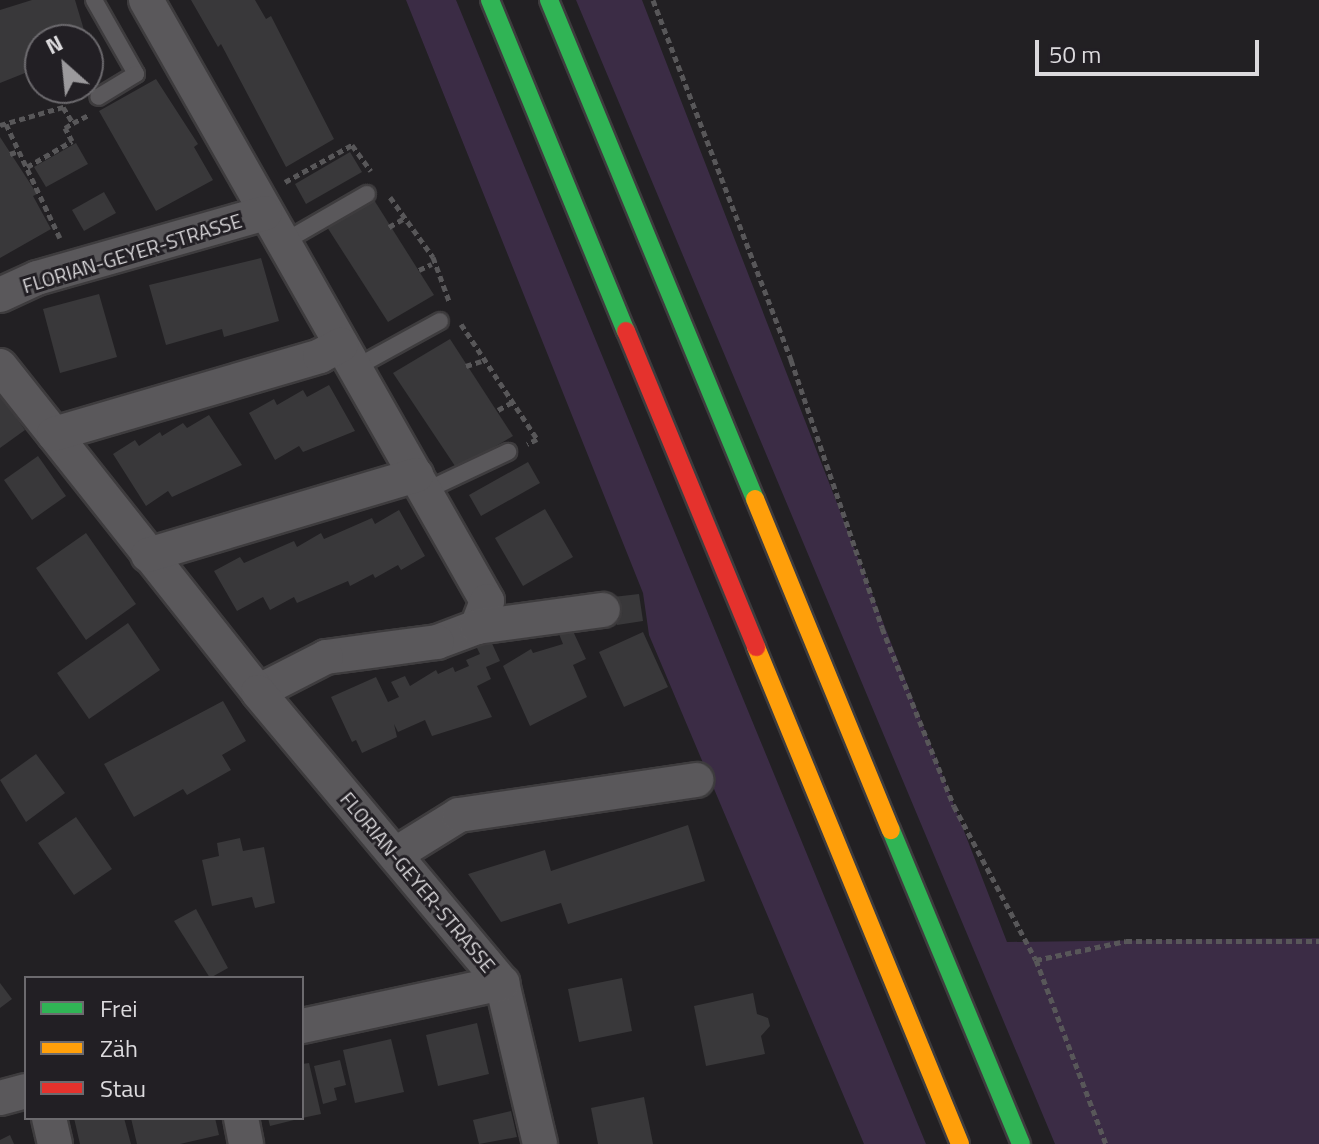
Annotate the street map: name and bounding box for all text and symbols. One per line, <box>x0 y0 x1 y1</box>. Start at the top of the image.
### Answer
north arrow <box>24 24 104 104</box>
scale bar <box>1039 24 1263 74</box>
text: N <box>40 26 69 63</box>
text: 50 m <box>1049 36 1101 72</box>
street label: FLORIAN-GEYER-STRASSE <box>20 208 244 298</box>
street label: FLORIAN-GEYER-STRASSE <box>336 787 500 977</box>
legend <box>24 976 304 1120</box>
text: Frei <box>100 990 138 1026</box>
text: Zäh <box>100 1030 138 1066</box>
text: Stau <box>100 1070 146 1106</box>

